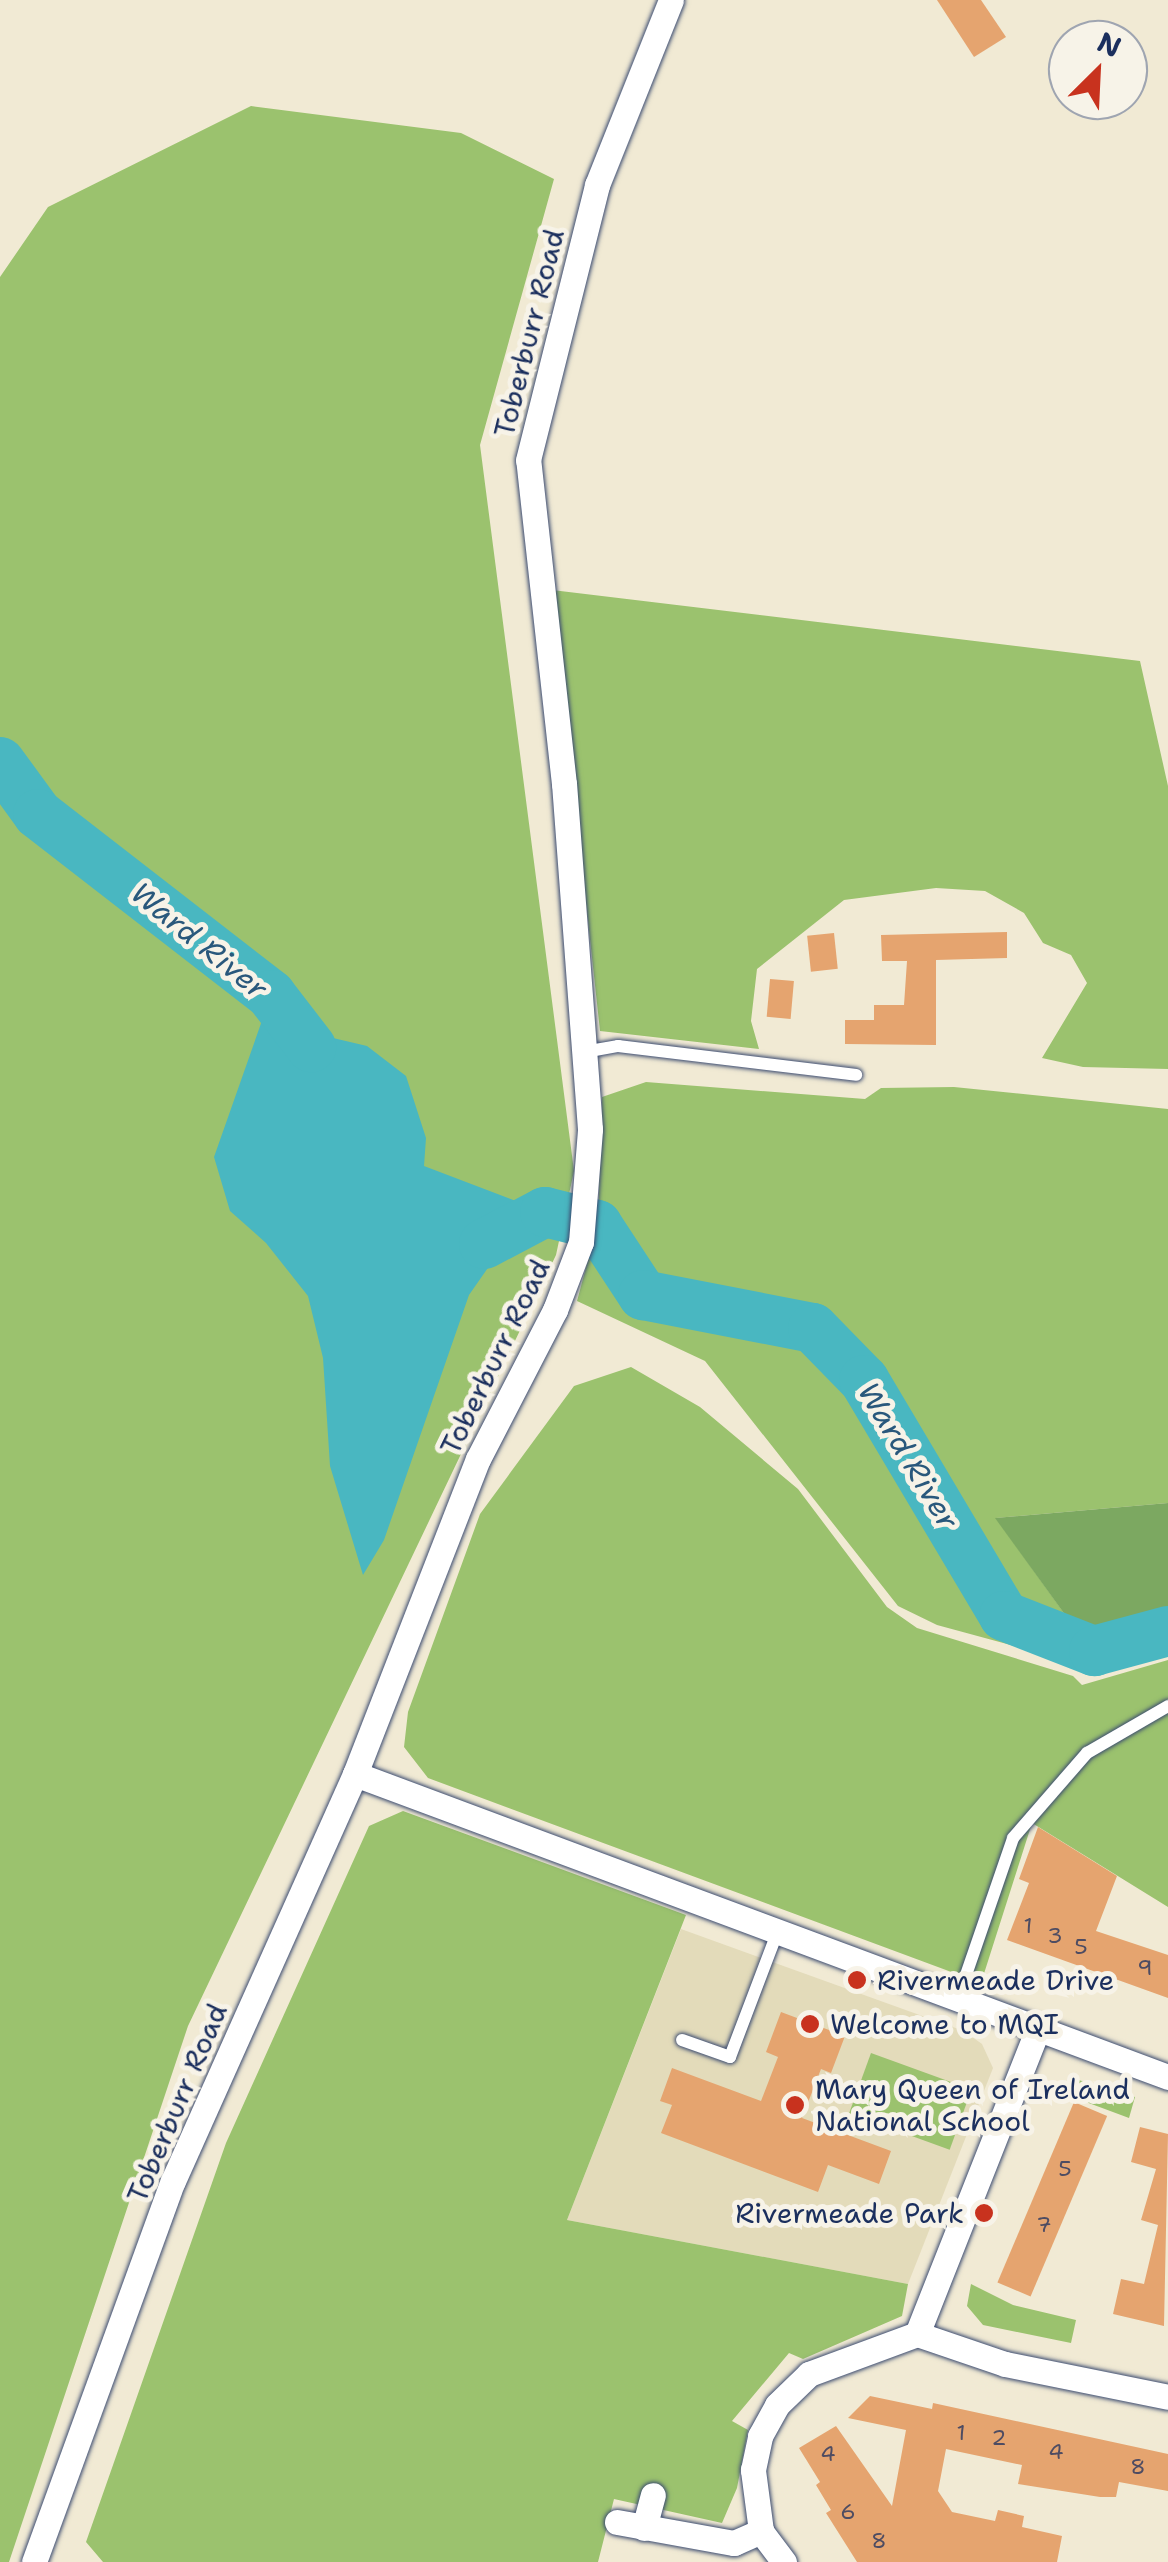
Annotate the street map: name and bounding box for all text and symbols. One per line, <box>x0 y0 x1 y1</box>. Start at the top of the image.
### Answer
north arrow <box>1048 20 1148 120</box>
text: N <box>1092 23 1127 66</box>
street label: Toberburr Road <box>487 226 571 440</box>
water label: Ward River <box>124 875 274 1007</box>
street label: Toberburr Road <box>433 1254 557 1460</box>
water label: Ward River <box>850 1376 966 1536</box>
house number: 1 <box>1023 1913 1033 1939</box>
house number: 3 <box>1047 1923 1063 1949</box>
house number: 5 <box>1074 1934 1088 1960</box>
house number: 9 <box>1137 1955 1153 1981</box>
place label: Rivermeade Drive <box>877 1963 1114 1997</box>
marker: Rivermeade Drive <box>846 1969 868 1991</box>
street label: Toberburr Road <box>120 1998 234 2208</box>
place label: Welcome to MQI <box>830 2007 1059 2041</box>
marker: Welcome to MQI <box>799 2013 821 2035</box>
place label: Mary Queen of Ireland National School <box>815 2072 1130 2138</box>
marker: Mary Queen of Ireland National School <box>784 2094 806 2116</box>
house number: 5 <box>1058 2156 1072 2182</box>
place label: Rivermeade Park <box>735 2196 964 2230</box>
marker: Rivermeade Park <box>973 2202 995 2224</box>
house number: 7 <box>1036 2212 1052 2238</box>
house number: 1 <box>956 2420 966 2446</box>
house number: 2 <box>991 2425 1007 2451</box>
house number: 4 <box>1048 2439 1064 2465</box>
house number: 4 <box>820 2441 836 2467</box>
house number: 8 <box>1130 2454 1146 2480</box>
house number: 6 <box>840 2499 856 2525</box>
house number: 8 <box>871 2528 887 2554</box>

